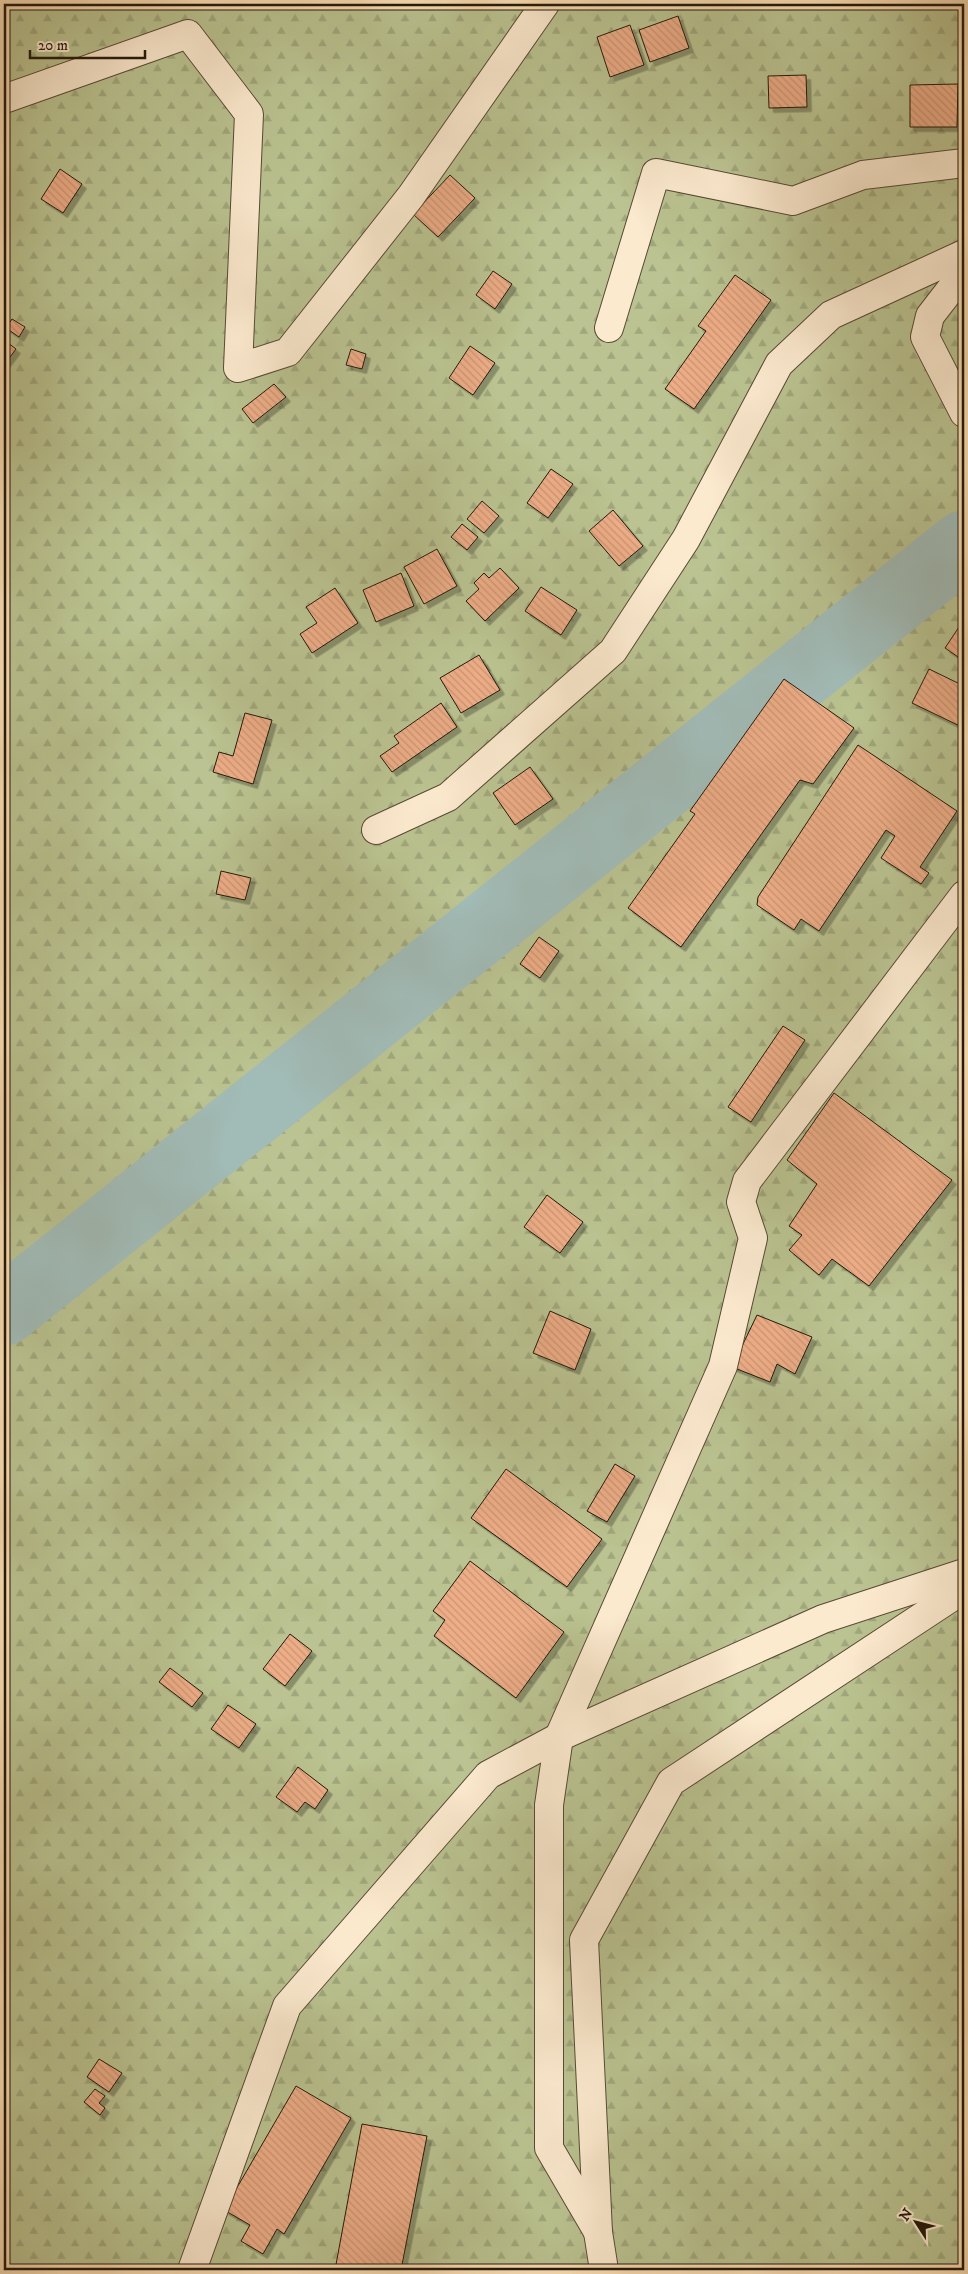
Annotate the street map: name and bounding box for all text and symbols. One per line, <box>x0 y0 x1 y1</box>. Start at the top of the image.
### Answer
scale bar <box>30 28 145 60</box>
text: 20 m <box>38 36 68 55</box>
north arrow <box>890 2196 940 2246</box>
text: N <box>896 2205 917 2225</box>

